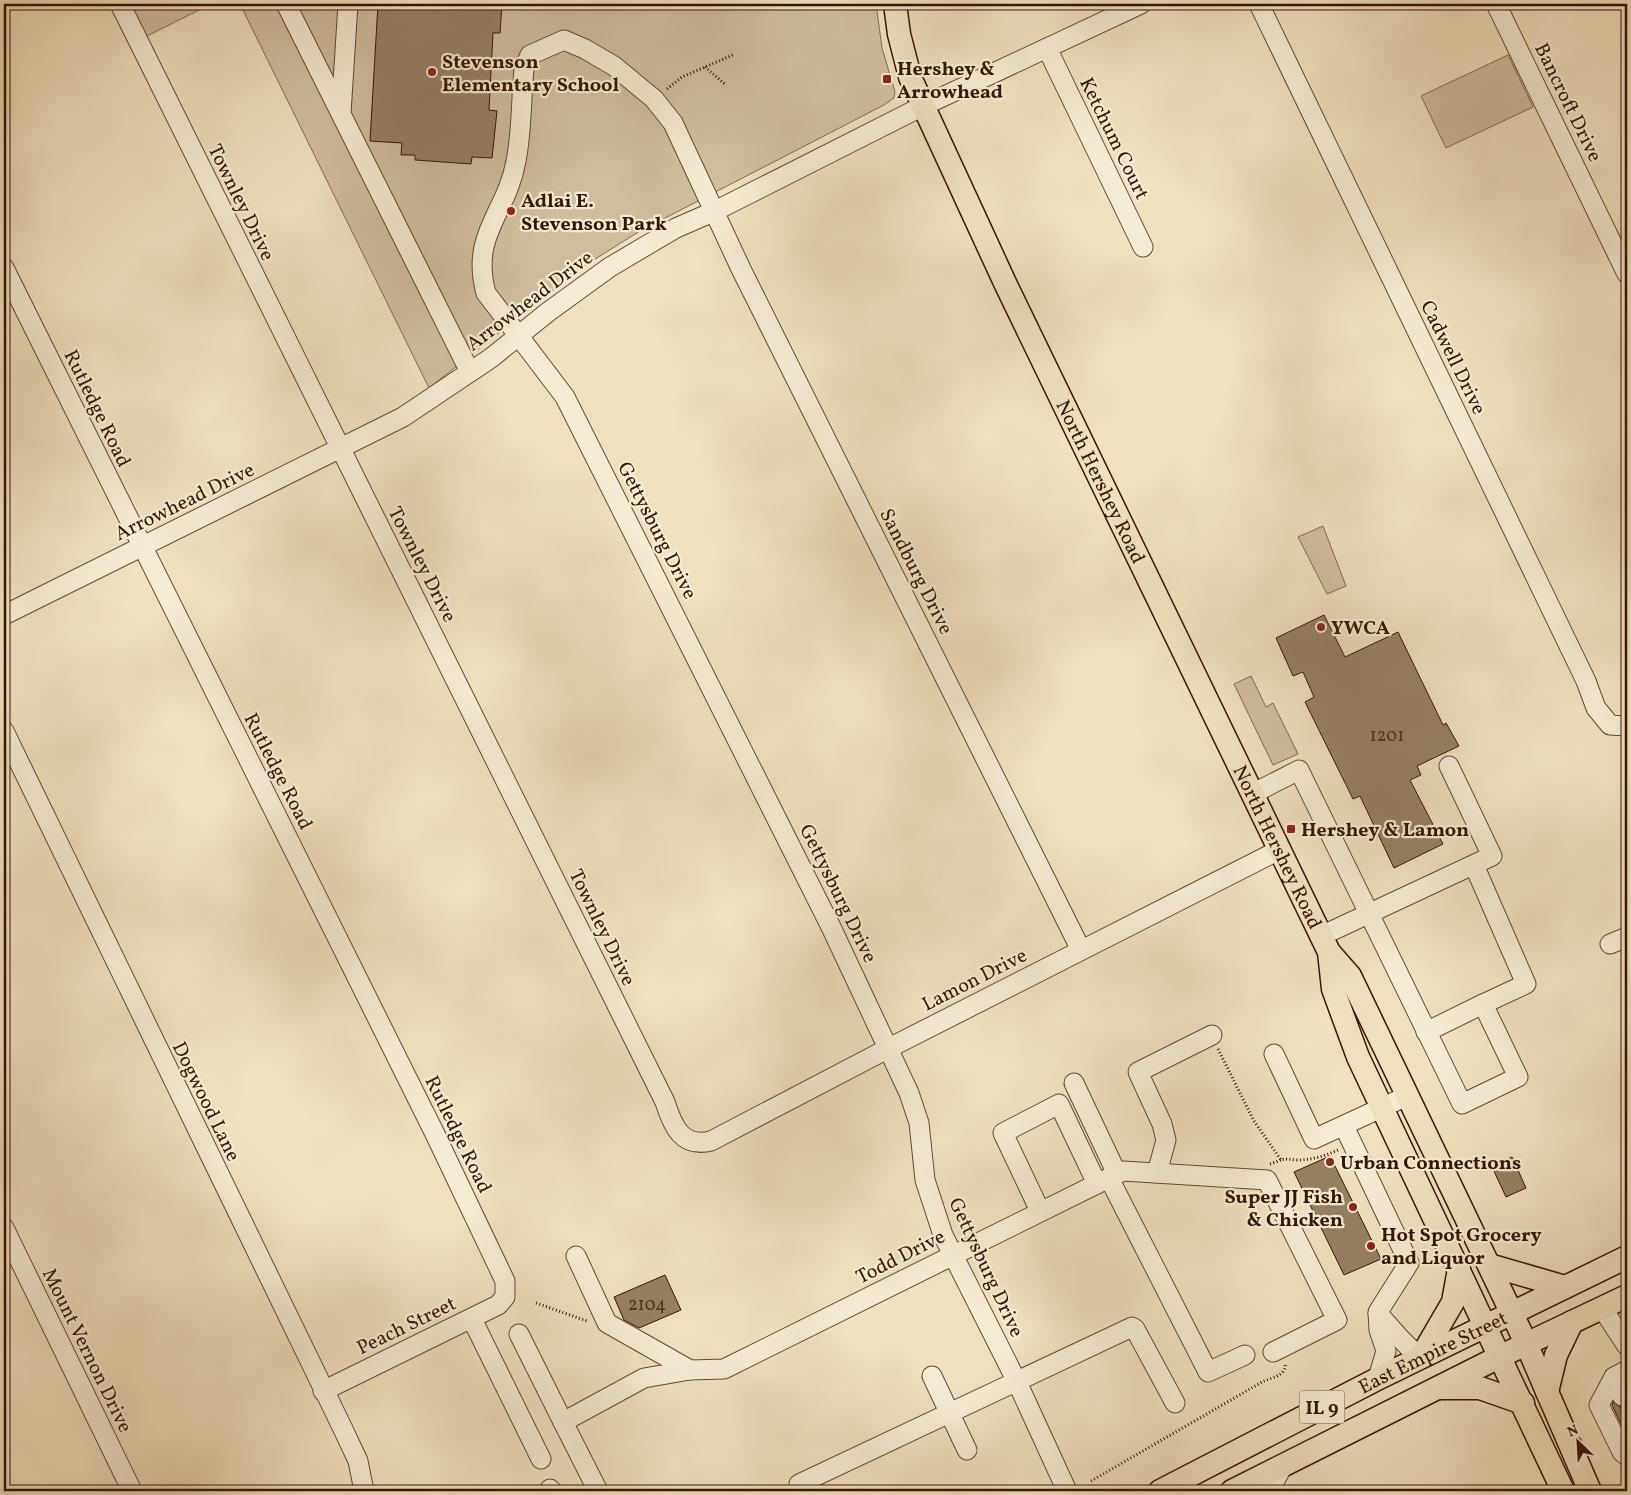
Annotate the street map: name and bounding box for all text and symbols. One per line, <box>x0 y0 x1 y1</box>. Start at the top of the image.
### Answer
street label: Bancroft Drive <box>1526 39 1608 167</box>
place label: Stevenson Elementary School <box>442 49 619 100</box>
place label: Hershey & Arrowhead <box>897 56 1003 107</box>
marker: Stevenson Elementary School <box>426 66 438 78</box>
marker: Hershey & Arrowhead <box>881 73 893 85</box>
street label: Ketchum Court <box>1072 73 1155 205</box>
street label: Townley Drive <box>200 140 281 266</box>
place label: Adlai E. Stevenson Park <box>521 188 667 239</box>
marker: Adlai E. Stevenson Park <box>505 205 517 217</box>
street label: Arrowhead Drive <box>461 245 599 359</box>
street label: Cadwell Drive <box>1412 296 1492 420</box>
street label: Rutledge Road <box>56 345 137 472</box>
street label: North Hershey Road <box>1048 396 1151 569</box>
street label: Arrowhead Drive <box>110 457 259 549</box>
street label: Gettysburg Drive <box>609 457 703 605</box>
street label: Townley Drive <box>380 502 462 628</box>
street label: Sandburg Drive <box>871 504 959 640</box>
place label: YWCA <box>1331 615 1390 643</box>
marker: YWCA <box>1315 621 1327 633</box>
street label: Rutledge Road <box>236 709 319 835</box>
house number: 1201 <box>1370 724 1404 749</box>
street label: North Hershey Road <box>1225 761 1328 934</box>
place label: Hershey & Lamon <box>1301 817 1469 845</box>
street label: Gettysburg Drive <box>792 820 883 968</box>
marker: Hershey & Lamon <box>1285 823 1297 835</box>
street label: Townley Drive <box>561 865 642 991</box>
street label: Lamon Drive <box>918 942 1032 1019</box>
street label: Dogwood Lane <box>164 1037 246 1166</box>
street label: Rutledge Road <box>417 1071 498 1198</box>
place label: Urban Connections <box>1340 1150 1521 1178</box>
marker: Urban Connections <box>1324 1156 1336 1168</box>
place label: Super JJ Fish & Chicken <box>1224 1184 1343 1235</box>
street label: Gettysburg Drive <box>941 1194 1030 1342</box>
marker: Super JJ Fish & Chicken <box>1347 1201 1359 1213</box>
place label: Hot Spot Grocery and Liquor <box>1381 1222 1542 1273</box>
street label: Todd Drive <box>852 1223 950 1292</box>
marker: Hot Spot Grocery and Liquor <box>1365 1240 1377 1252</box>
street label: Mount Vernon Drive <box>34 1264 138 1438</box>
street label: Peach Street <box>352 1291 461 1363</box>
house number: 2104 <box>628 1293 666 1318</box>
street label: East Empire Street <box>1354 1305 1513 1402</box>
road number: IL 9 <box>1300 1390 1344 1424</box>
north arrow <box>1554 1418 1604 1468</box>
text: N <box>1565 1421 1582 1442</box>

